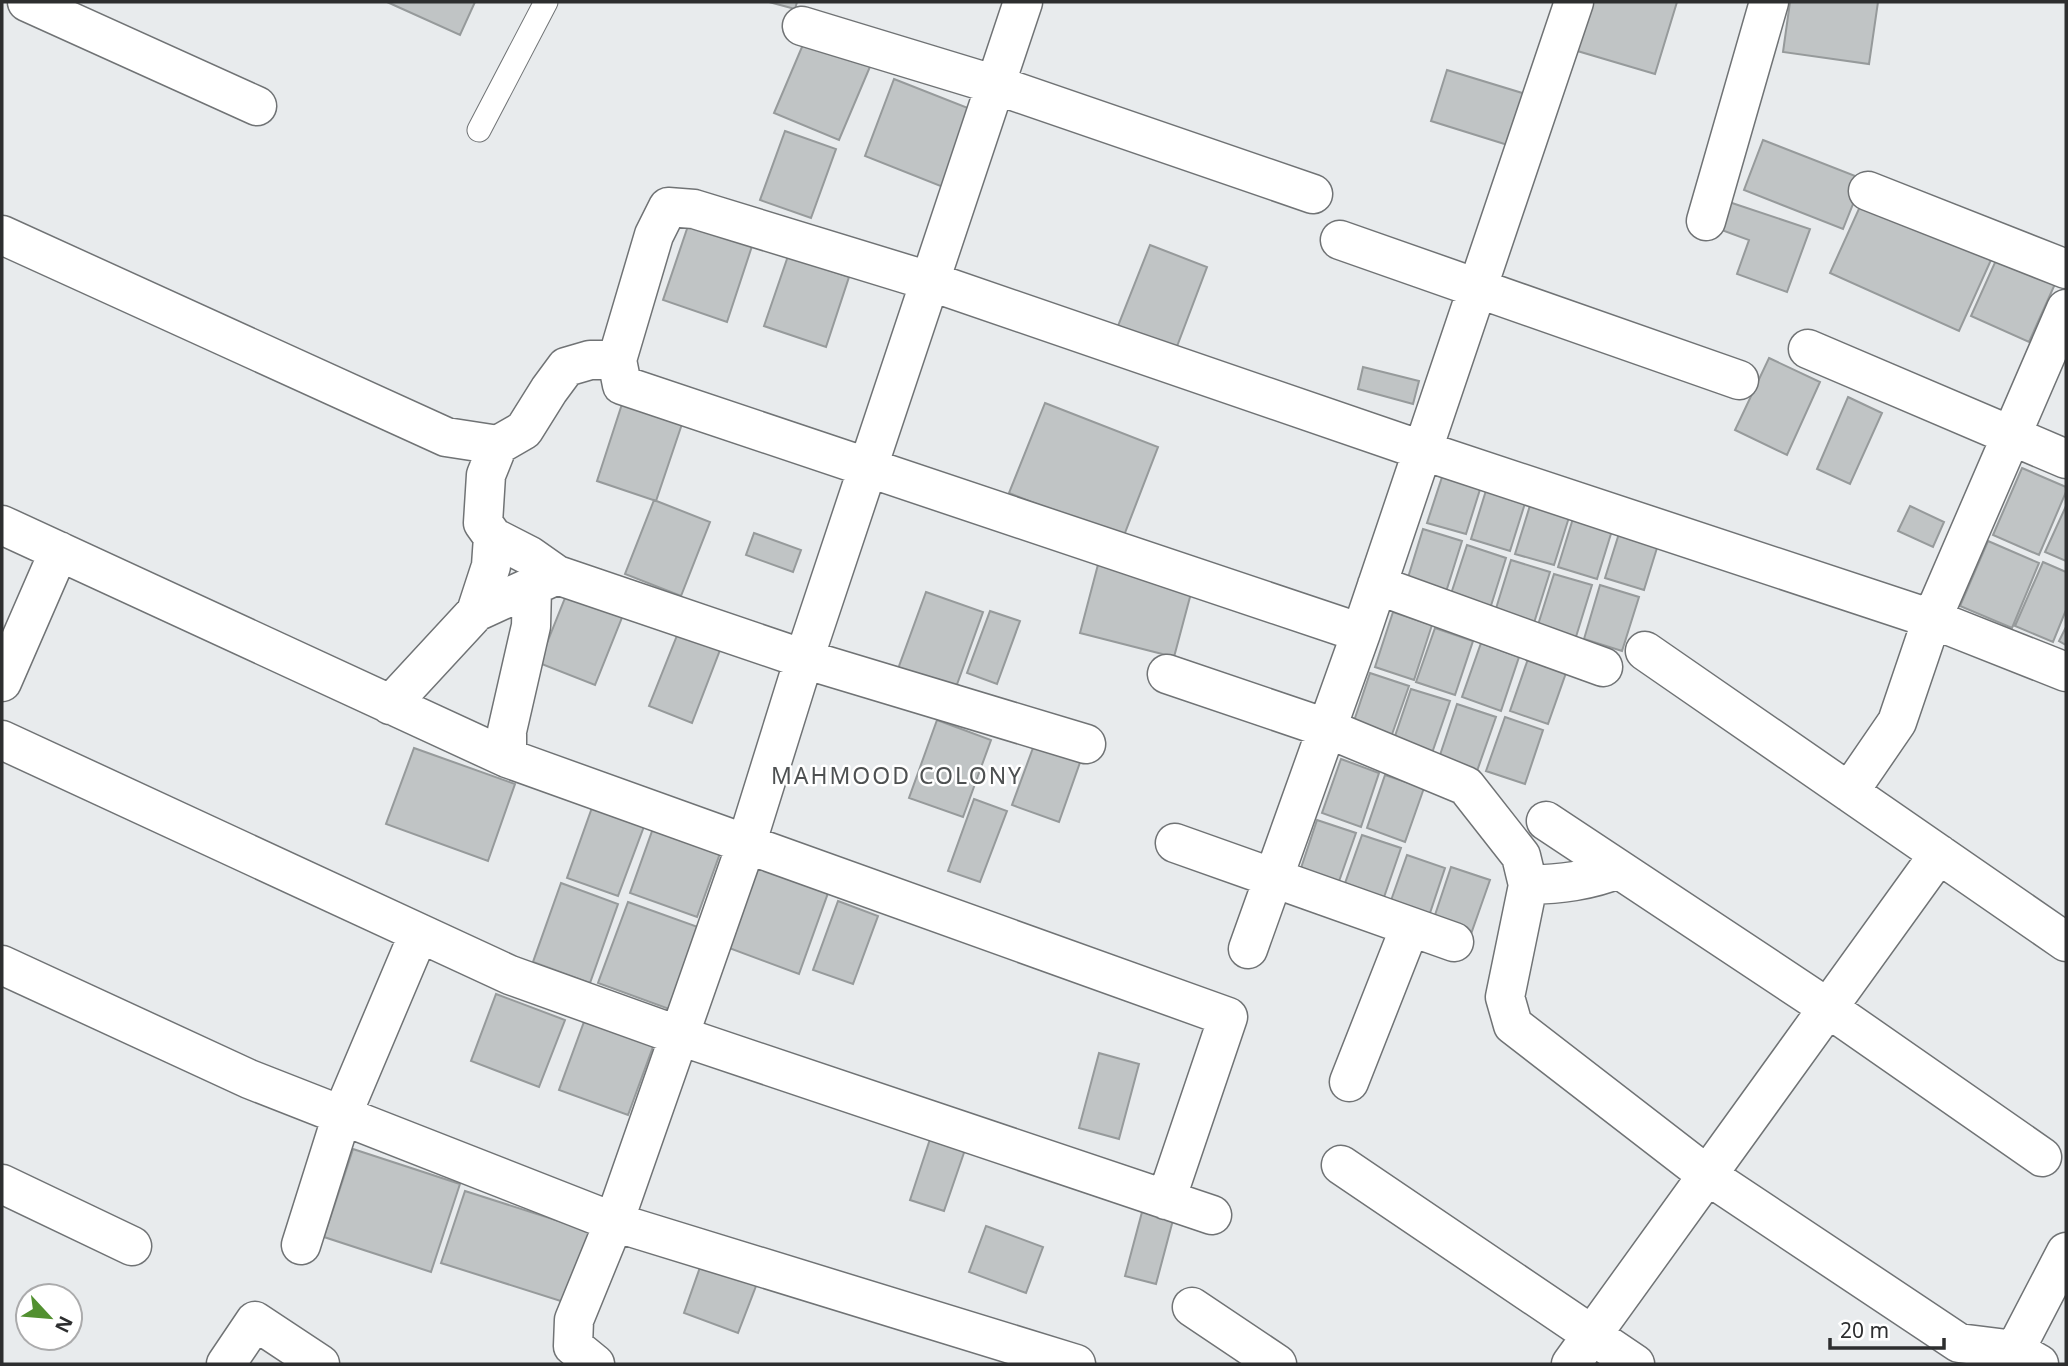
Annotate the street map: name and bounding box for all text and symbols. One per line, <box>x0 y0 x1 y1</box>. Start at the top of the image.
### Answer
district label: MAHMOOD COLONY <box>771 759 1023 791</box>
north arrow <box>14 1282 84 1352</box>
scale bar <box>1830 1306 1944 1350</box>
text: N <box>49 1312 79 1337</box>
text: 20 m <box>1840 1316 1889 1344</box>

